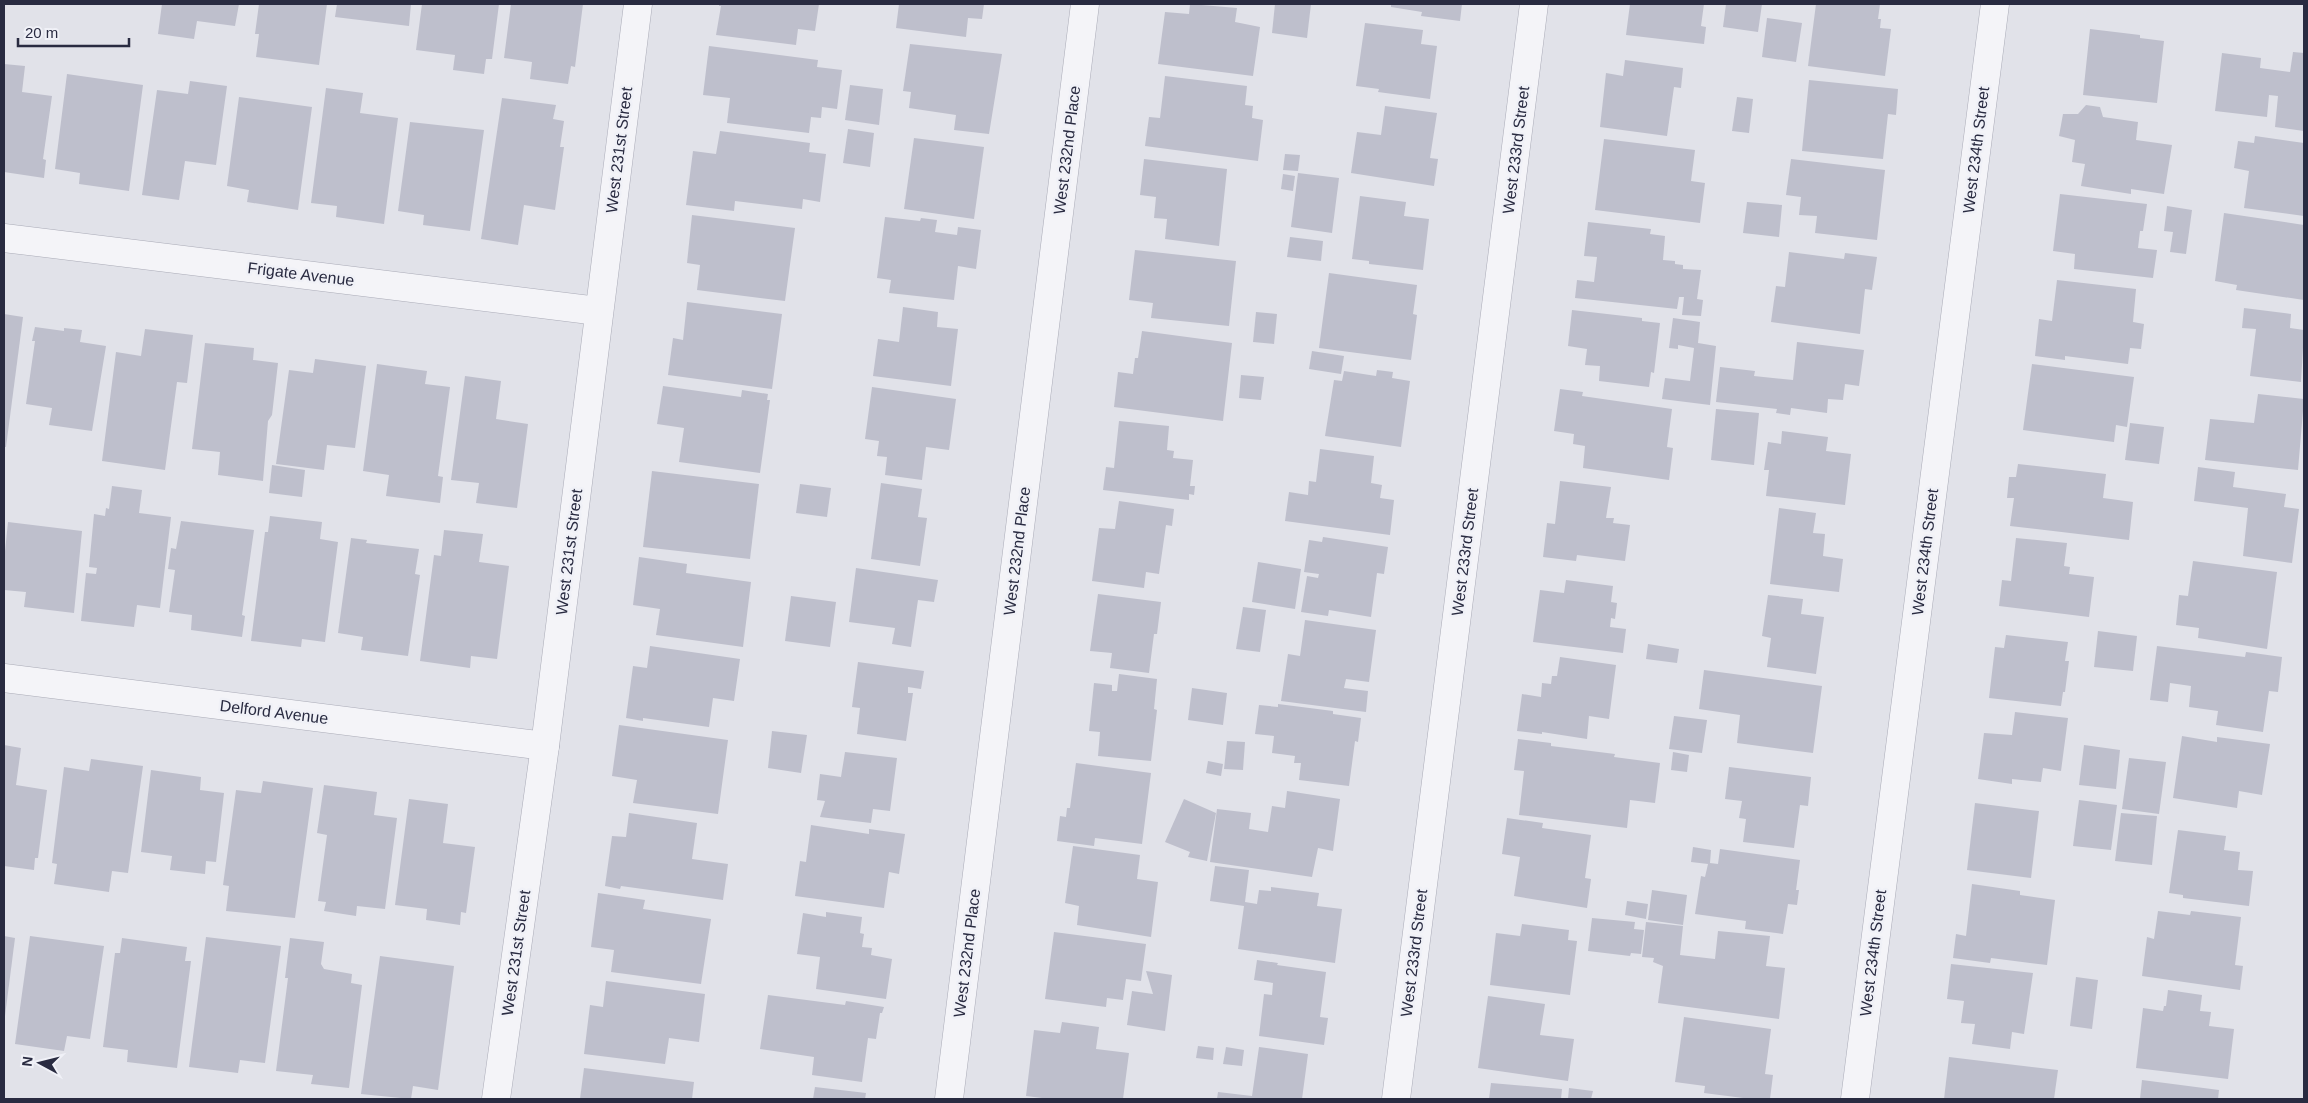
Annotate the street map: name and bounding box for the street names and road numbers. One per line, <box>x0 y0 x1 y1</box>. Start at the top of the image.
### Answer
street label: West 231st Street <box>603 85 635 214</box>
street label: West 232nd Place <box>1051 85 1083 215</box>
street label: West 233rd Street <box>1500 85 1532 215</box>
street label: West 234th Street <box>1960 85 1992 214</box>
street label: Frigate Avenue <box>247 259 355 289</box>
street label: West 232nd Place <box>1001 486 1033 616</box>
street label: West 231st Street <box>553 487 585 616</box>
street label: West 233rd Street <box>1449 487 1481 617</box>
street label: West 234th Street <box>1909 487 1941 616</box>
street label: Delford Avenue <box>219 697 329 727</box>
street label: West 231st Street <box>499 888 533 1017</box>
street label: West 232nd Place <box>951 888 983 1018</box>
street label: West 233rd Street <box>1398 888 1430 1018</box>
street label: West 234th Street <box>1857 888 1889 1017</box>

